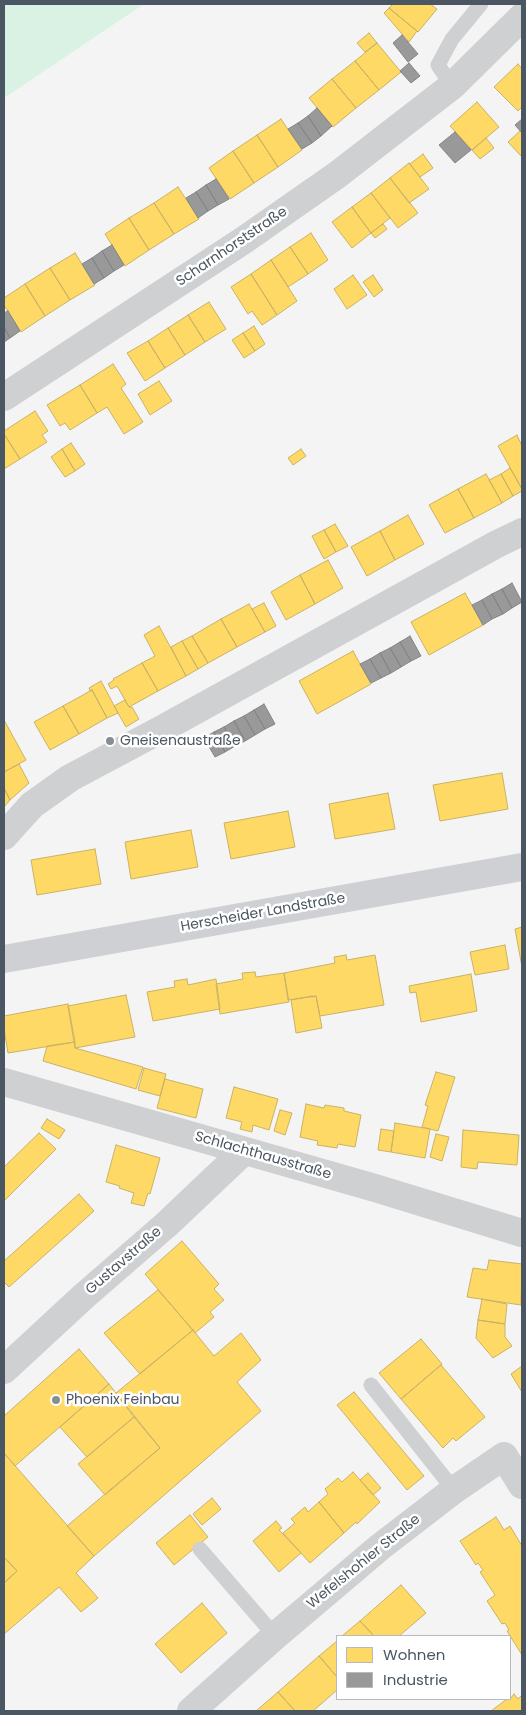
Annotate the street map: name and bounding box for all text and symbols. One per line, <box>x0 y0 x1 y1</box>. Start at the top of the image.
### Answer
street label: Scharnhorststraße <box>173 204 291 290</box>
place label: Gneisenaustraße <box>120 733 241 749</box>
marker: Gneisenaustraße <box>104 735 116 747</box>
street label: Herscheider Landstraße <box>179 890 347 936</box>
street label: Schlachthausstraße <box>193 1128 333 1184</box>
street label: Gustavstraße <box>83 1224 165 1298</box>
place label: Phoenix Feinbau <box>66 1392 180 1408</box>
marker: Phoenix Feinbau <box>50 1394 62 1406</box>
street label: Wefelshohler Straße <box>304 1511 424 1613</box>
legend <box>336 1635 511 1700</box>
text: Wohnen <box>383 1644 445 1665</box>
text: Industrie <box>383 1669 448 1690</box>

